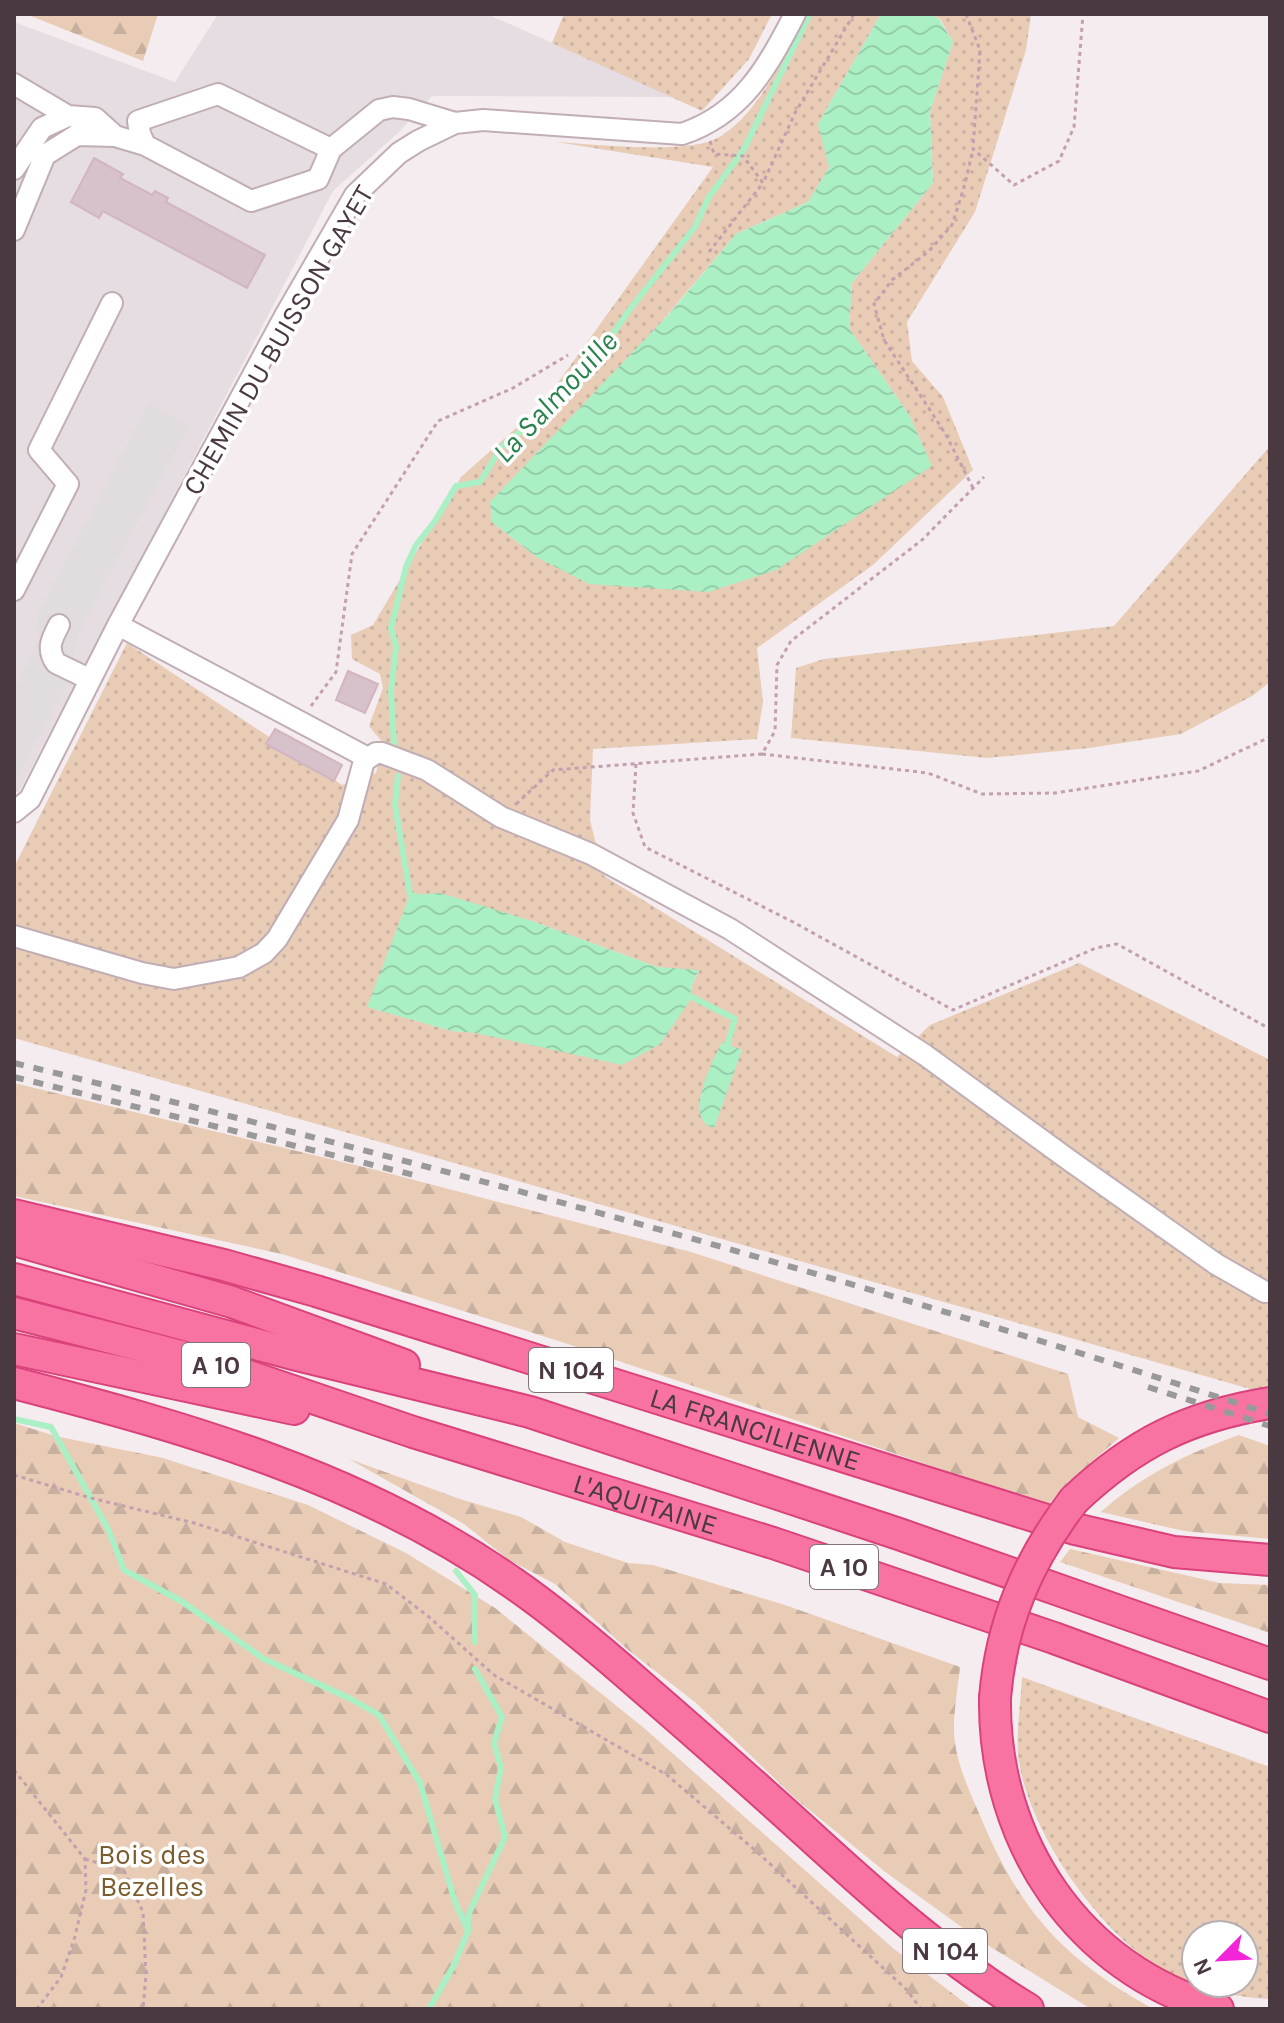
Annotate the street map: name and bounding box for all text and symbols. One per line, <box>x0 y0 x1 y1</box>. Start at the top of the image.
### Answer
street label: CHEMIN DU BUISSON GAYET <box>176 179 380 501</box>
water label: La Salmouille <box>485 324 625 470</box>
road number: A 10 <box>182 1343 250 1387</box>
road number: N 104 <box>529 1348 613 1392</box>
street label: LA FRANCILIENNE <box>646 1380 865 1477</box>
street label: L'AQUITAINE <box>569 1466 722 1541</box>
road number: A 10 <box>810 1545 878 1589</box>
park label: Bois des Bezelles <box>98 1838 206 1903</box>
north arrow <box>1180 1919 1260 1999</box>
road number: N 104 <box>903 1929 987 1973</box>
text: N <box>1188 1954 1218 1979</box>

